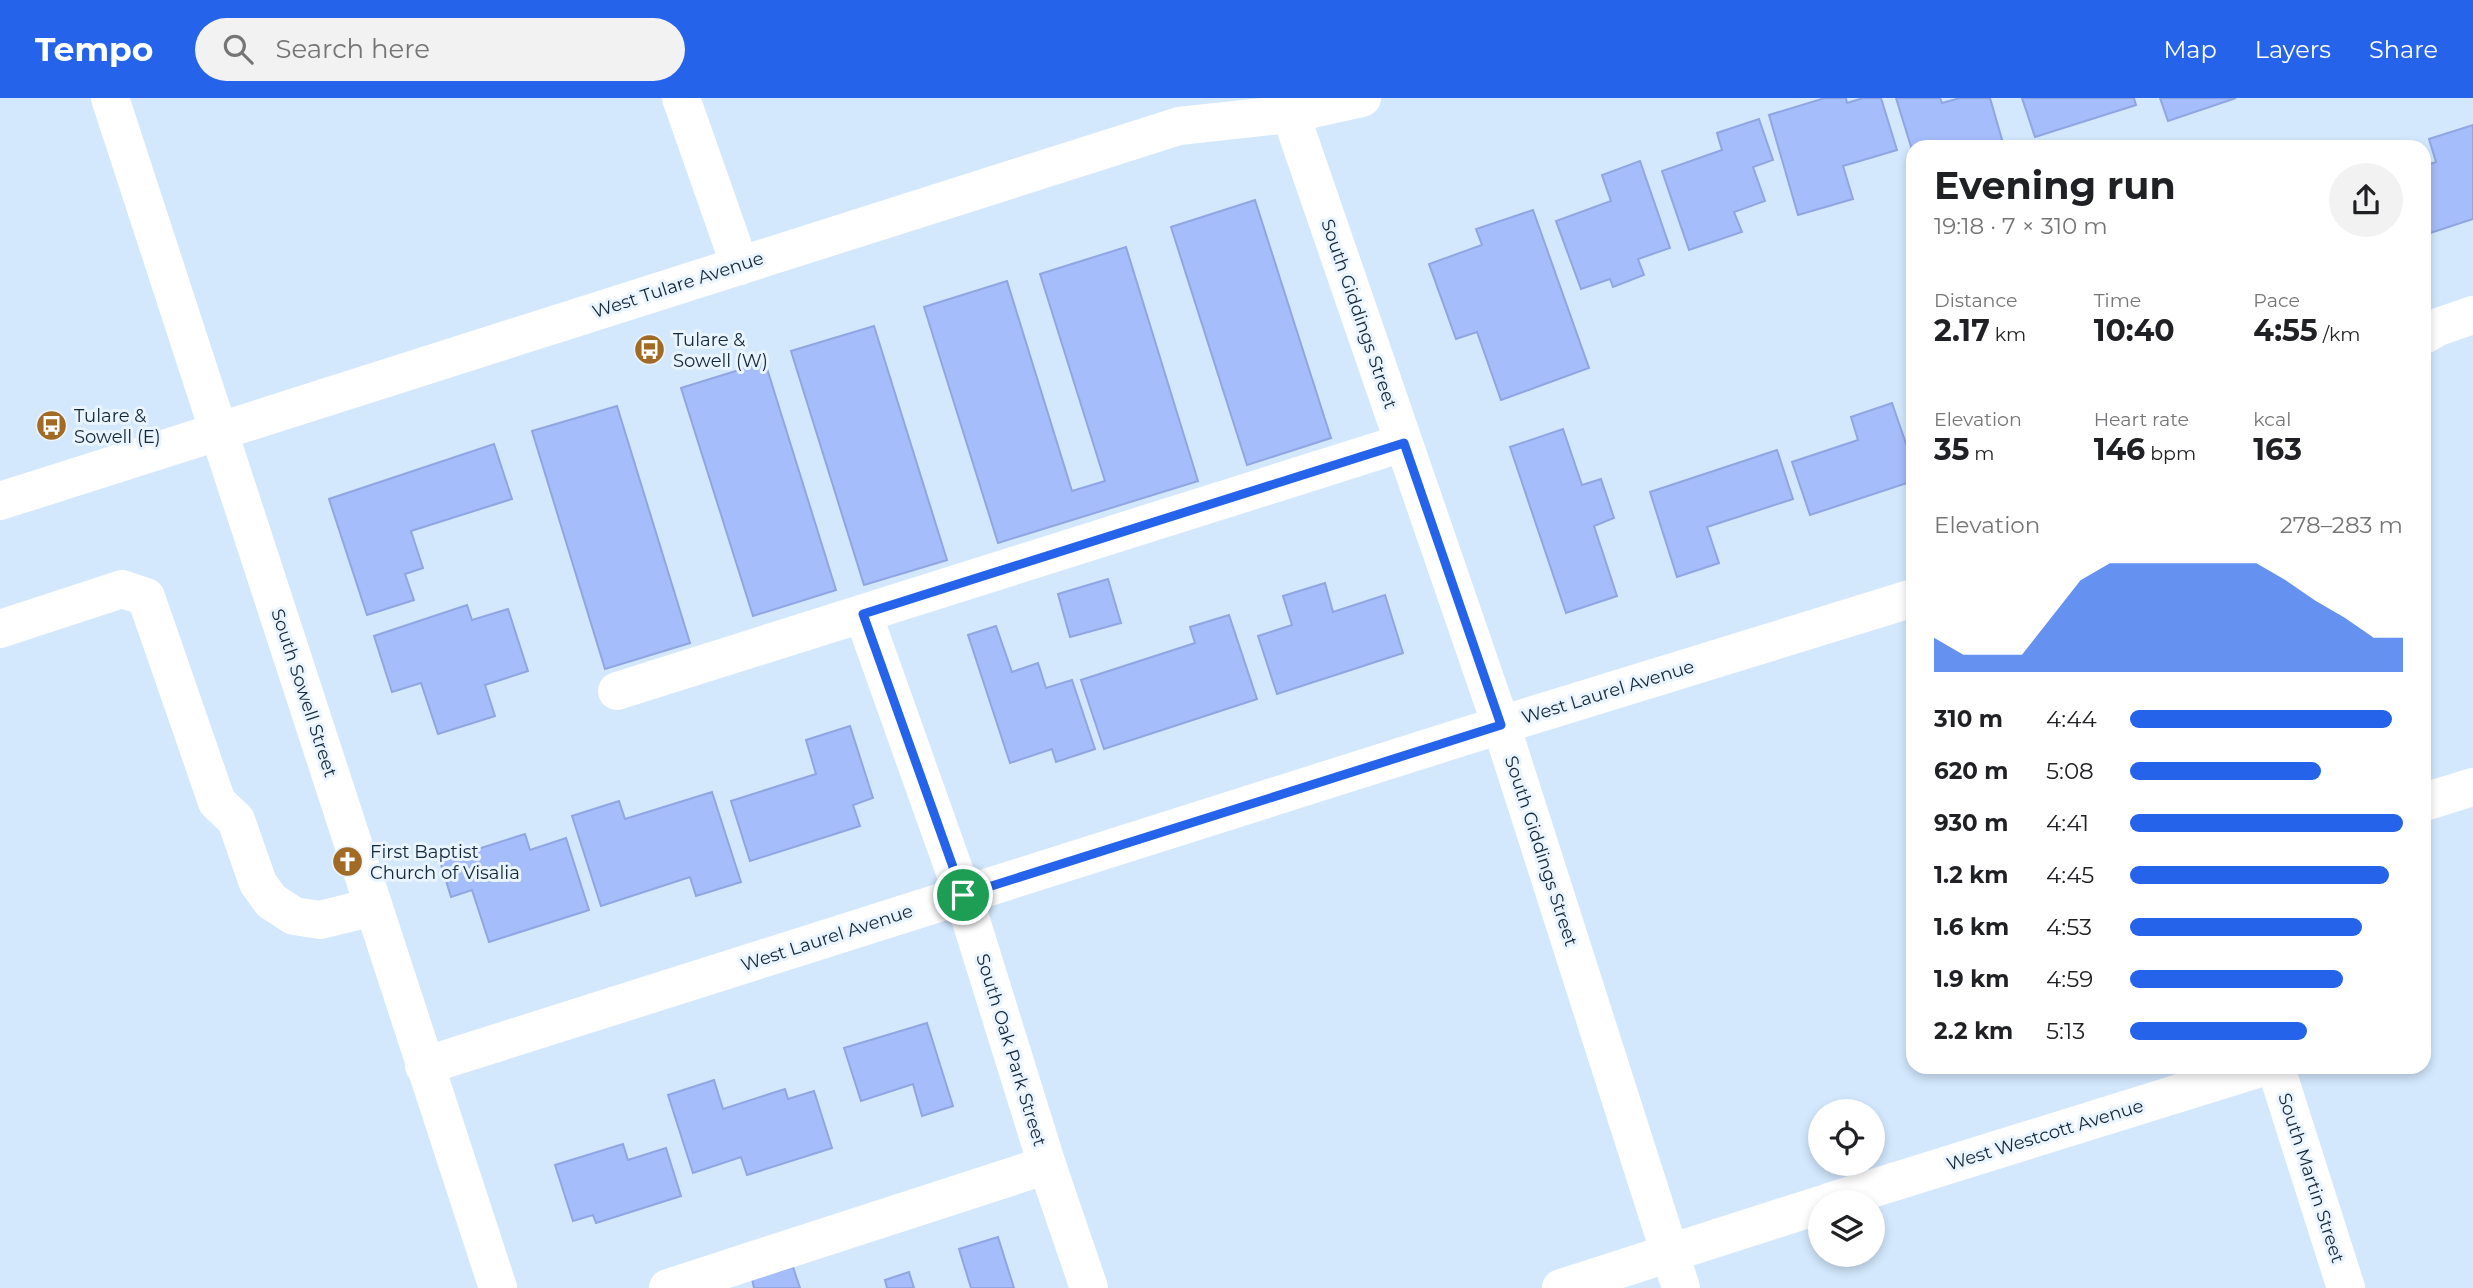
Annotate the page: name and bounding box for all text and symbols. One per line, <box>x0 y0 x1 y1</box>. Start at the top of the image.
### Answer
search box <box>195 18 685 81</box>
text: Tempo <box>35 29 153 69</box>
icon: search <box>219 30 257 68</box>
text: Search here <box>275 33 430 65</box>
text: Map <box>2163 35 2217 64</box>
text: Layers <box>2255 35 2331 64</box>
text: Share <box>2369 35 2438 64</box>
text: Evening run <box>1934 162 2176 209</box>
button: share <box>2329 163 2403 237</box>
text: 19:18 · 7 × 310 m <box>1934 212 2108 240</box>
street label: South Giddings Street <box>1316 216 1402 412</box>
street label: West Tulare Avenue <box>590 247 767 323</box>
text: Distance <box>1934 289 2017 312</box>
text: Time <box>2094 289 2141 312</box>
text: Pace <box>2253 289 2300 312</box>
text: 2.17 <box>1934 312 1990 349</box>
text: 10:40 <box>2094 312 2175 349</box>
text: 4:55 <box>2253 312 2318 349</box>
text: km <box>1990 323 2026 346</box>
text: /km <box>2318 323 2360 346</box>
place label: Tulare & Sowell (W) <box>673 329 768 372</box>
bus stop icon: Tulare & Sowell (W) <box>633 333 667 367</box>
place label: Tulare & Sowell (E) <box>74 405 161 448</box>
text: Elevation <box>1934 408 2022 431</box>
text: Heart rate <box>2094 408 2189 431</box>
text: kcal <box>2253 408 2291 431</box>
bus stop icon: Tulare & Sowell (E) <box>34 409 68 443</box>
text: 35 <box>1934 431 1969 468</box>
text: 146 <box>2094 431 2145 468</box>
text: 163 <box>2253 431 2302 468</box>
text: m <box>1969 442 1994 465</box>
text: bpm <box>2145 442 2196 465</box>
text: Elevation <box>1934 511 2040 539</box>
text: 278–283 m <box>2280 511 2403 539</box>
street label: South Sowell Street <box>266 606 342 780</box>
street label: West Laurel Avenue <box>1519 655 1697 729</box>
text: 310 m <box>1934 705 2003 733</box>
text: 4:44 <box>2046 705 2097 733</box>
street label: South Giddings Street <box>1500 753 1582 949</box>
text: 620 m <box>1934 757 2008 785</box>
text: 5:08 <box>2046 757 2094 785</box>
text: 930 m <box>1934 809 2008 837</box>
text: 4:41 <box>2046 809 2089 837</box>
place label: First Baptist Church of Visalia <box>370 841 520 884</box>
church icon: First Baptist Church of Visalia <box>330 845 364 879</box>
text: 1.2 km <box>1934 861 2008 889</box>
text: 4:45 <box>2046 861 2094 889</box>
pin <box>933 865 993 925</box>
icon: arrive <box>944 876 982 914</box>
street label: West Laurel Avenue <box>738 900 916 976</box>
text: 1.6 km <box>1934 913 2009 941</box>
text: 4:53 <box>2046 913 2092 941</box>
street label: South Oak Park Street <box>971 951 1051 1149</box>
text: 1.9 km <box>1934 965 2009 993</box>
text: 4:59 <box>2046 965 2093 993</box>
text: 2.2 km <box>1934 1017 2013 1045</box>
text: 5:13 <box>2046 1017 2085 1045</box>
street label: South Martin Street <box>2273 1090 2349 1266</box>
street label: West Westcott Avenue <box>1944 1095 2146 1175</box>
map controls <box>1808 1099 1885 1267</box>
button: locate <box>1808 1099 1885 1176</box>
button: layers <box>1808 1190 1885 1267</box>

